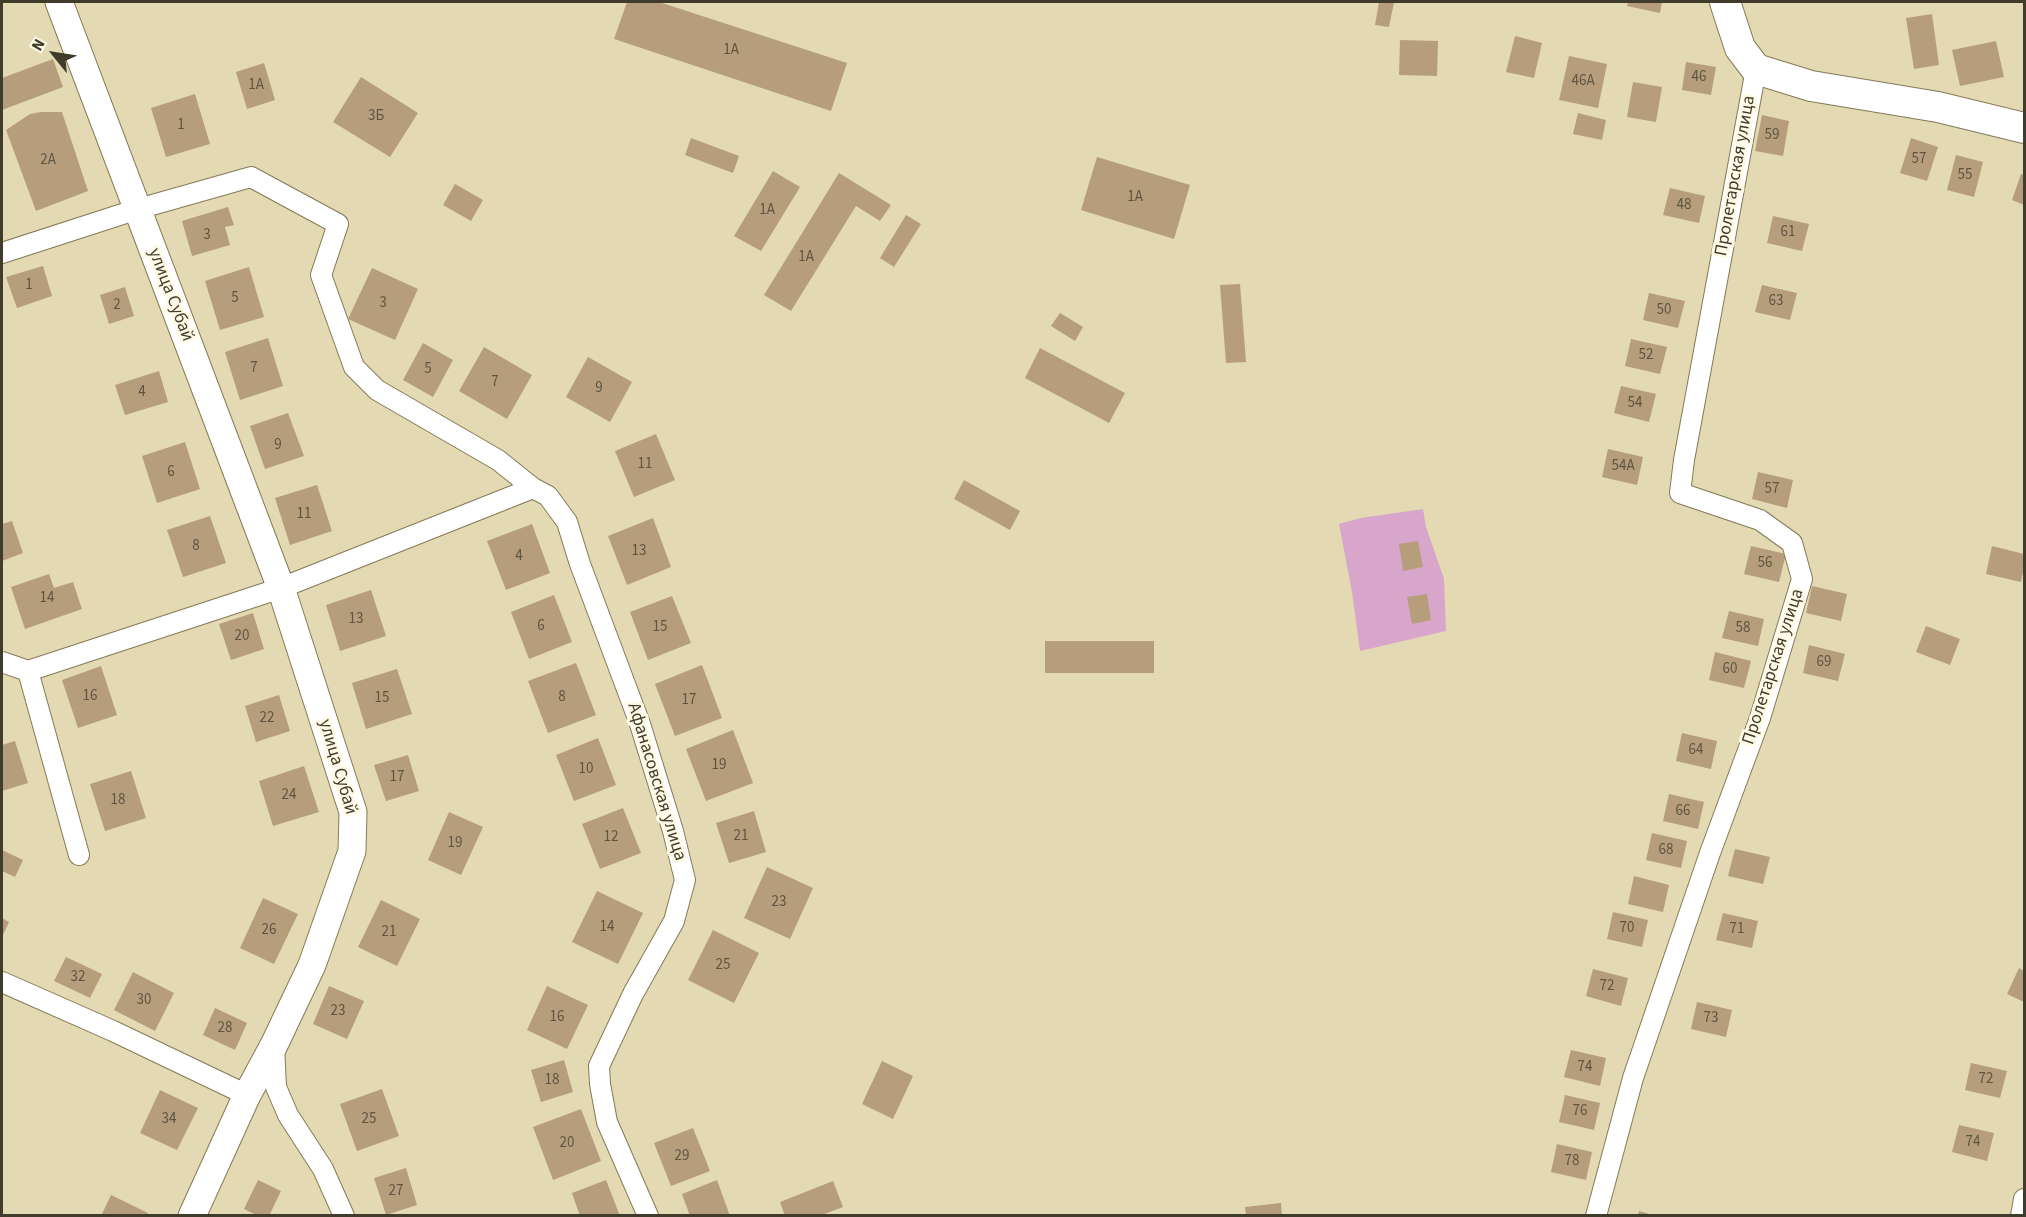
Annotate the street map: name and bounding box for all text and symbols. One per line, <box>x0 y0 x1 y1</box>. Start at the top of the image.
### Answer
north arrow <box>24 24 84 84</box>
text: N <box>26 35 51 55</box>
house number: 1А <box>723 42 739 60</box>
house number: 46 <box>1692 69 1706 87</box>
house number: 46А <box>1571 73 1595 91</box>
house number: 1А <box>248 77 264 95</box>
street label: Пролетарская улица <box>1711 94 1761 258</box>
house number: 3Б <box>368 108 384 126</box>
house number: 1 <box>177 117 185 135</box>
house number: 59 <box>1765 127 1779 145</box>
house number: 57 <box>1912 151 1926 169</box>
house number: 2А <box>40 152 56 170</box>
house number: 55 <box>1958 167 1972 185</box>
house number: 1А <box>1127 189 1143 207</box>
house number: 48 <box>1677 197 1691 215</box>
house number: 1А <box>759 202 775 220</box>
house number: 61 <box>1781 224 1795 242</box>
house number: 3 <box>203 227 211 245</box>
street label: улица Субай <box>142 245 198 345</box>
house number: 1А <box>798 249 814 267</box>
house number: 1 <box>25 277 33 295</box>
house number: 5 <box>231 290 239 308</box>
house number: 63 <box>1769 293 1783 311</box>
house number: 3 <box>379 295 387 313</box>
house number: 2 <box>113 297 121 315</box>
house number: 50 <box>1657 302 1671 320</box>
house number: 52 <box>1639 347 1653 365</box>
house number: 7 <box>250 360 258 378</box>
house number: 5 <box>424 361 432 379</box>
house number: 7 <box>491 374 499 392</box>
house number: 9 <box>595 380 603 398</box>
house number: 4 <box>138 384 146 402</box>
house number: 54 <box>1628 395 1642 413</box>
house number: 9 <box>274 437 282 455</box>
house number: 11 <box>638 456 652 474</box>
house number: 54А <box>1611 458 1635 476</box>
house number: 6 <box>167 464 175 482</box>
house number: 57 <box>1765 481 1779 499</box>
house number: 11 <box>297 506 311 524</box>
house number: 8 <box>192 538 200 556</box>
house number: 13 <box>632 543 646 561</box>
house number: 4 <box>515 548 523 566</box>
house number: 56 <box>1758 555 1772 573</box>
street label: Пролетарская улица <box>1739 586 1809 748</box>
house number: 14 <box>40 590 54 608</box>
house number: 13 <box>349 611 363 629</box>
house number: 6 <box>537 618 545 636</box>
house number: 15 <box>653 619 667 637</box>
house number: 58 <box>1736 620 1750 638</box>
house number: 20 <box>235 628 249 646</box>
house number: 69 <box>1817 654 1831 672</box>
house number: 60 <box>1723 661 1737 679</box>
house number: 16 <box>83 688 97 706</box>
house number: 8 <box>558 689 566 707</box>
house number: 15 <box>375 690 389 708</box>
house number: 17 <box>682 692 696 710</box>
street label: Афанасовская улица <box>622 701 690 863</box>
house number: 22 <box>260 710 274 728</box>
street label: улица Субай <box>313 717 361 817</box>
house number: 64 <box>1689 742 1703 760</box>
house number: 19 <box>712 757 726 775</box>
house number: 10 <box>579 761 593 779</box>
house number: 17 <box>390 769 404 787</box>
house number: 24 <box>282 787 296 805</box>
house number: 18 <box>111 792 125 810</box>
house number: 66 <box>1676 803 1690 821</box>
house number: 21 <box>734 828 748 846</box>
house number: 12 <box>604 829 618 847</box>
house number: 19 <box>448 835 462 853</box>
house number: 68 <box>1659 842 1673 860</box>
house number: 23 <box>772 894 786 912</box>
house number: 14 <box>600 919 614 937</box>
house number: 70 <box>1620 920 1634 938</box>
house number: 71 <box>1730 921 1744 939</box>
house number: 26 <box>262 922 276 940</box>
house number: 21 <box>382 924 396 942</box>
house number: 25 <box>716 957 730 975</box>
house number: 32 <box>71 969 85 987</box>
house number: 72 <box>1600 978 1614 996</box>
house number: 30 <box>137 992 151 1010</box>
house number: 23 <box>331 1003 345 1021</box>
house number: 16 <box>550 1009 564 1027</box>
house number: 73 <box>1704 1010 1718 1028</box>
house number: 28 <box>218 1020 232 1038</box>
house number: 74 <box>1578 1059 1592 1077</box>
house number: 72 <box>1979 1071 1993 1089</box>
house number: 18 <box>545 1072 559 1090</box>
house number: 76 <box>1573 1103 1587 1121</box>
house number: 34 <box>162 1111 176 1129</box>
house number: 25 <box>362 1111 376 1129</box>
house number: 74 <box>1966 1134 1980 1152</box>
house number: 20 <box>560 1135 574 1153</box>
house number: 29 <box>675 1148 689 1166</box>
house number: 78 <box>1565 1153 1579 1171</box>
house number: 27 <box>389 1183 403 1201</box>

